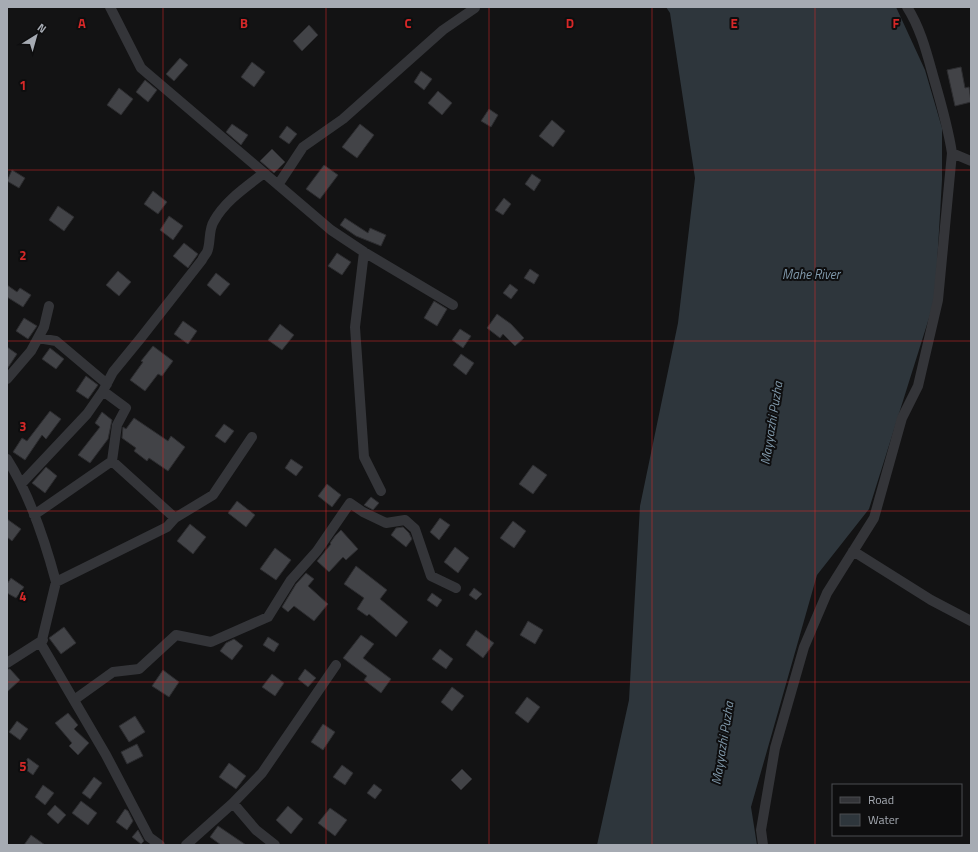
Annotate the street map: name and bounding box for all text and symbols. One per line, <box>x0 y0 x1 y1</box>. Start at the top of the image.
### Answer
text: A <box>78 13 86 33</box>
text: B <box>240 13 248 33</box>
text: C <box>404 13 412 33</box>
text: D <box>566 13 574 33</box>
text: E <box>730 13 738 33</box>
text: F <box>893 13 900 33</box>
north arrow <box>16 16 56 56</box>
text: N <box>34 19 50 37</box>
text: 1 <box>19 75 27 95</box>
text: 2 <box>19 245 27 265</box>
water label: Mahe River <box>782 264 842 284</box>
water label: Mayyazhi Puzha <box>755 378 788 466</box>
text: 3 <box>19 416 27 436</box>
text: 4 <box>19 586 27 606</box>
water label: Mayyazhi Puzha <box>706 698 739 786</box>
text: 5 <box>19 756 27 776</box>
legend <box>832 784 962 836</box>
text: Road <box>868 790 894 809</box>
text: Water <box>868 810 899 829</box>

